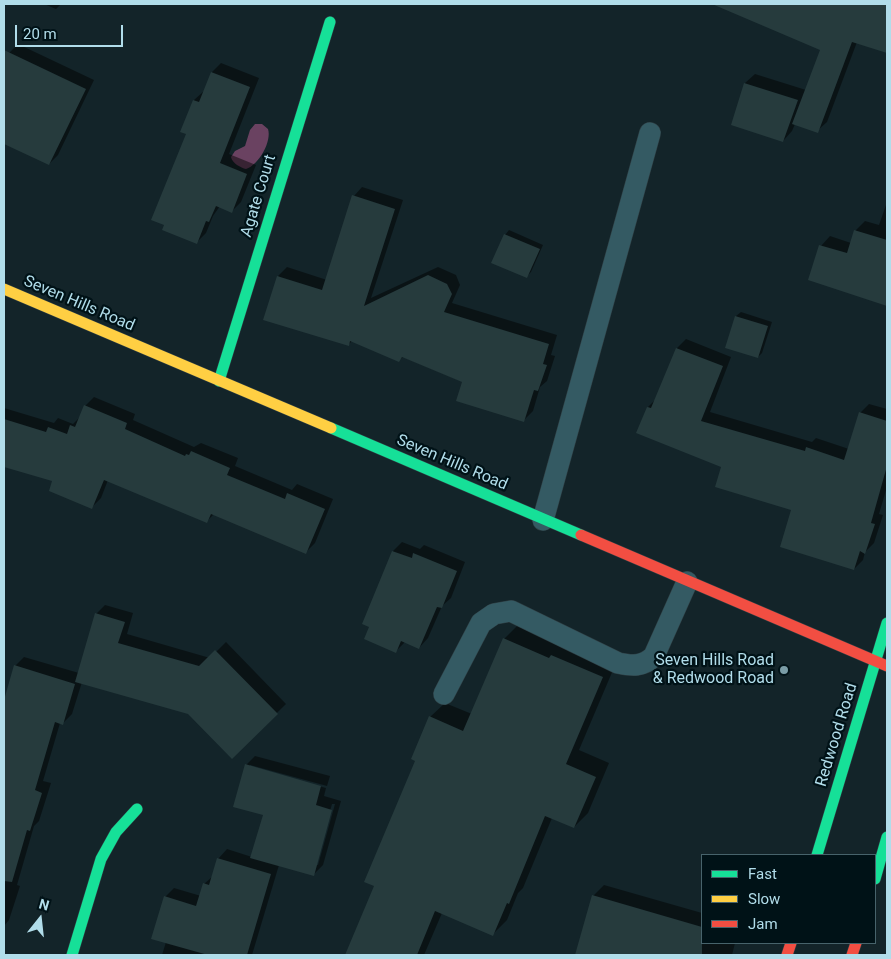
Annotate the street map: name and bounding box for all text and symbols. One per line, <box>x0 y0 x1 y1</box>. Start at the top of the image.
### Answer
scale bar <box>18 15 125 47</box>
text: 20 m <box>23 25 57 43</box>
street label: Agate Court <box>237 152 281 240</box>
street label: Seven Hills Road <box>21 272 137 336</box>
street label: Seven Hills Road <box>394 431 510 495</box>
place label: Seven Hills Road & Redwood Road <box>653 651 774 689</box>
marker: Seven Hills Road & Redwood Road <box>778 664 790 676</box>
street label: Redwood Road <box>812 681 862 789</box>
legend <box>701 854 876 944</box>
text: Fast <box>748 865 777 883</box>
text: Slow <box>748 890 780 908</box>
north arrow <box>15 894 65 944</box>
text: N <box>37 896 51 914</box>
text: Jam <box>748 915 778 933</box>

